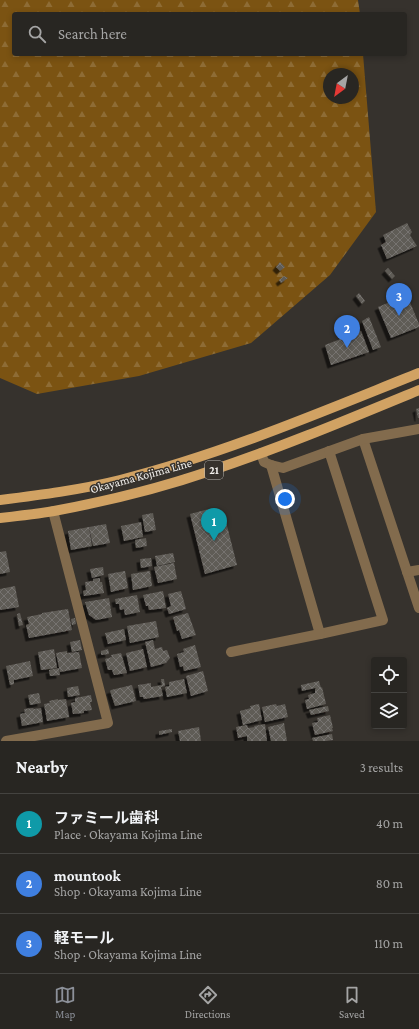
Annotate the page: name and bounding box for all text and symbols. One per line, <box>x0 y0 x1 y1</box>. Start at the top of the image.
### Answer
search box <box>12 12 407 56</box>
icon: search <box>26 23 48 45</box>
text: Search here <box>58 26 127 42</box>
north arrow <box>323 68 359 104</box>
pin: 3 <box>386 283 412 316</box>
pin: 2 <box>334 315 360 348</box>
street label: Okayama Kojima Line <box>89 456 193 496</box>
road number: 21 <box>205 461 223 479</box>
your location <box>275 489 295 509</box>
pin: 1 <box>201 508 227 541</box>
map controls <box>371 657 407 729</box>
button: locate <box>371 657 407 693</box>
button: layers <box>371 693 407 729</box>
text: Nearby <box>16 758 68 777</box>
text: 3 results <box>360 760 403 775</box>
text: ファミール歯科 <box>54 810 159 826</box>
text: 1 <box>27 816 31 831</box>
text: 40 m <box>376 816 403 831</box>
text: Place · Okayama Kojima Line <box>54 827 203 842</box>
text: mountook <box>54 868 121 884</box>
text: 2 <box>26 876 32 891</box>
text: 80 m <box>376 876 403 891</box>
text: Shop · Okayama Kojima Line <box>54 884 202 899</box>
text: 軽モール <box>54 930 114 946</box>
text: 3 <box>26 936 32 951</box>
text: 110 m <box>374 936 403 951</box>
text: Shop · Okayama Kojima Line <box>54 947 202 962</box>
tab: Map <box>54 984 76 1020</box>
tab: Directions <box>185 984 230 1020</box>
tab: Saved <box>339 984 365 1020</box>

